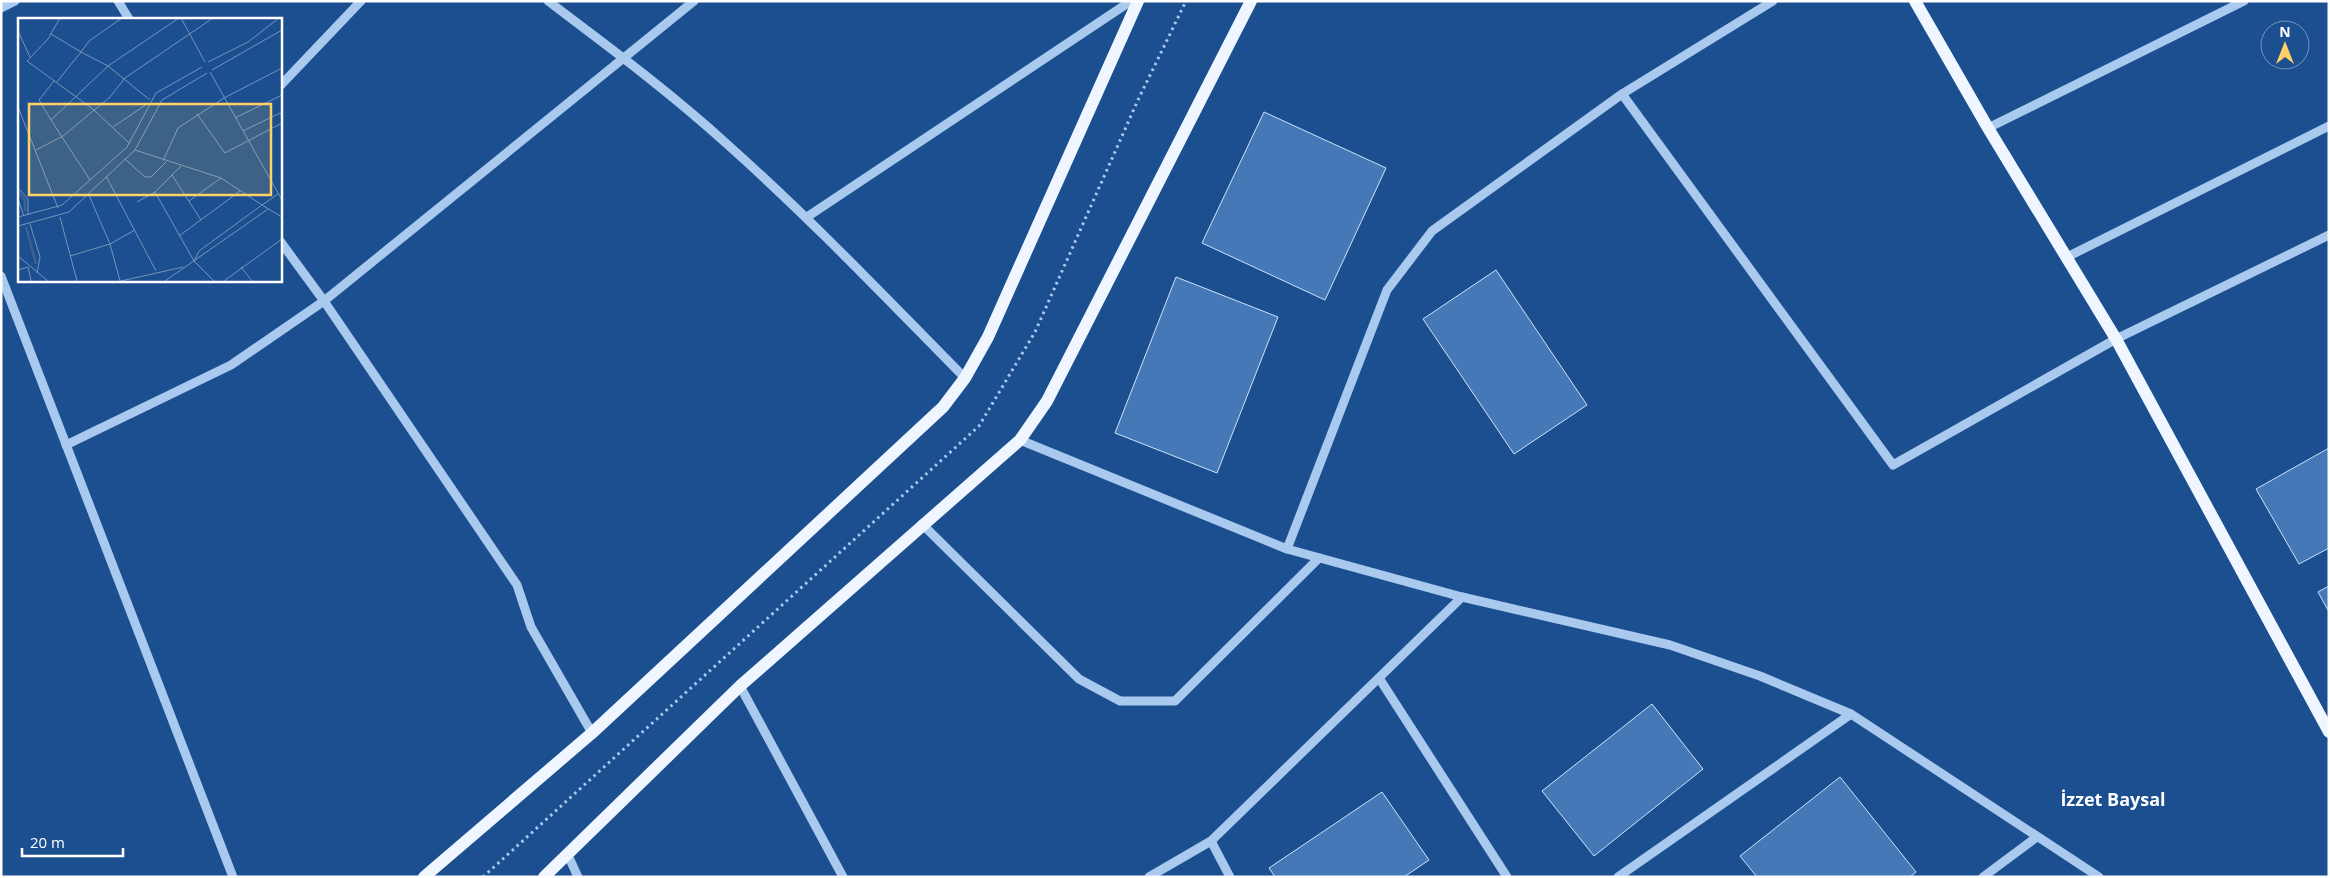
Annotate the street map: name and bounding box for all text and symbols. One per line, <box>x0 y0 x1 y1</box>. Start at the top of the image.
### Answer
inset map <box>18 18 281 281</box>
north arrow <box>2260 20 2310 70</box>
text: N <box>2279 22 2291 41</box>
district label: İzzet Baysal <box>2060 787 2166 811</box>
scale bar <box>22 826 124 858</box>
text: 20 m <box>30 832 65 852</box>

